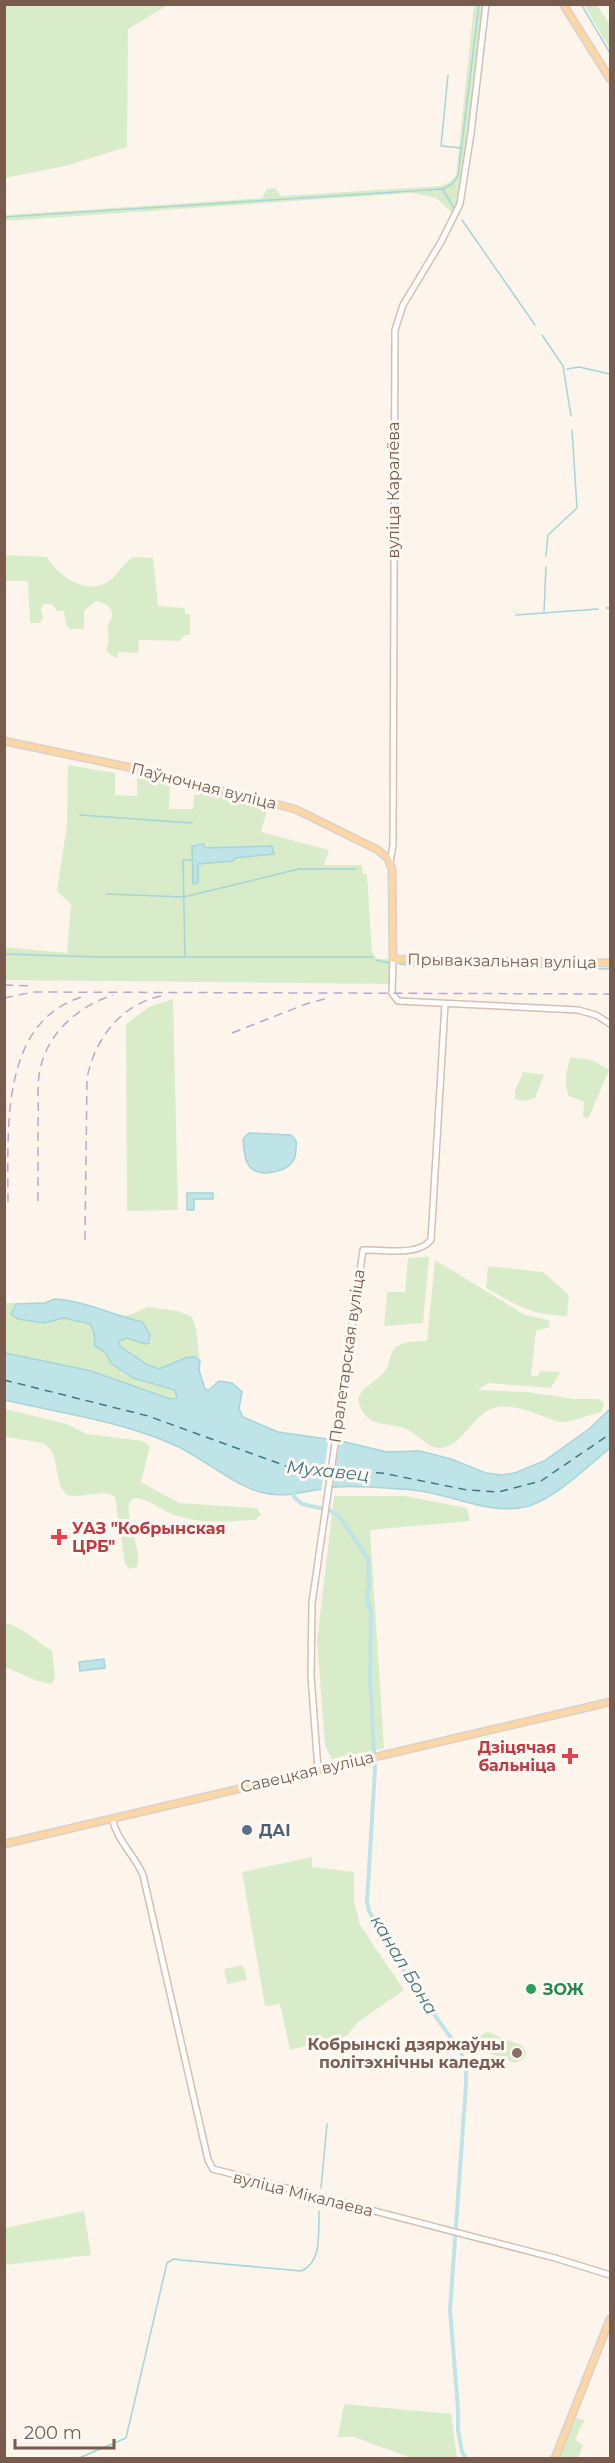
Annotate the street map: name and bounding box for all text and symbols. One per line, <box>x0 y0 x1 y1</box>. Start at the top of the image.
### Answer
street label: вуліца Каралёва <box>384 422 403 558</box>
street label: Паўночная вуліца <box>129 759 279 813</box>
street label: Прывакзальная вуліца <box>407 950 597 972</box>
street label: Пралетарская вуліца <box>325 1268 369 1444</box>
water label: Мухавец <box>286 1456 370 1486</box>
place label: УАЗ "Кобрынская ЦРБ" <box>72 1519 225 1556</box>
marker: УАЗ "Кобрынская ЦРБ" <box>50 1528 68 1546</box>
place label: Дзіцячая бальніца <box>478 1738 556 1775</box>
street label: Савецкая вуліца <box>238 1747 376 1797</box>
marker: Дзіцячая бальніца <box>561 1747 579 1765</box>
place label: ДАІ <box>259 1821 291 1840</box>
marker: ДАІ <box>240 1823 254 1837</box>
water label: канал Бона <box>366 1911 442 2019</box>
place label: ЗОЖ <box>542 1980 585 1999</box>
marker: ЗОЖ <box>524 1982 538 1996</box>
place label: Кобрынскі дзяржаўны політэхнічны каледж <box>307 2035 505 2072</box>
marker: Кобрынскі дзяржаўны політэхнічны каледж <box>510 2046 524 2060</box>
street label: вуліца Мікалаева <box>231 2167 375 2221</box>
scale bar <box>15 2412 114 2450</box>
text: 200 m <box>24 2422 82 2444</box>

